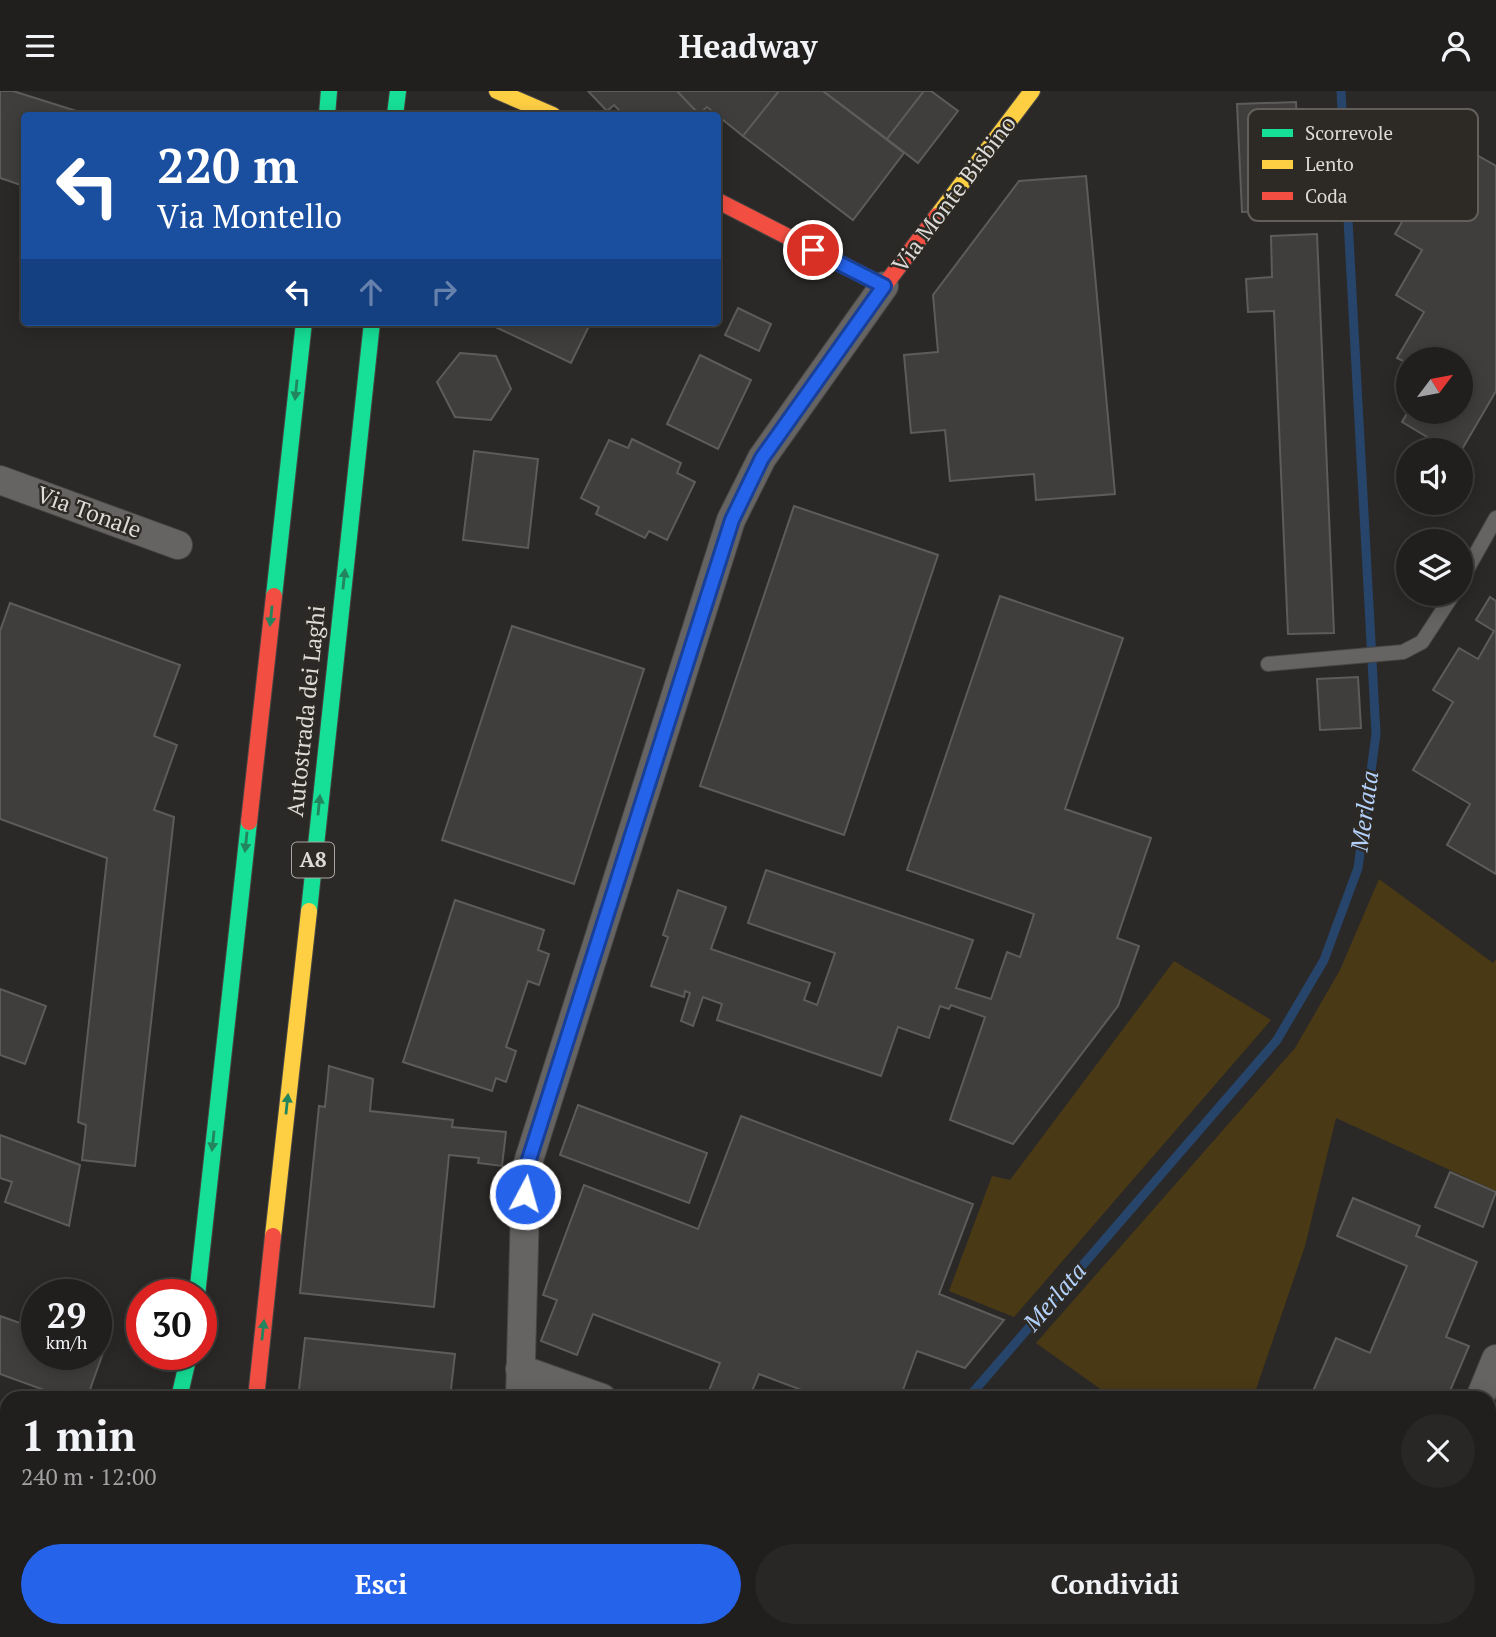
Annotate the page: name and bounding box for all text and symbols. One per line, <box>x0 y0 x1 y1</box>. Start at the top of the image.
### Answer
text: Headway <box>679 25 817 67</box>
icon: menu <box>21 27 59 65</box>
icon: person <box>1437 27 1475 65</box>
street label: Via Monte Bisbino <box>884 109 1023 278</box>
legend <box>1248 109 1478 221</box>
text: Scorrevole <box>1305 120 1393 145</box>
text: 220 m <box>157 132 299 197</box>
icon: left <box>42 140 133 231</box>
text: Lento <box>1305 151 1354 176</box>
text: Coda <box>1305 183 1348 208</box>
text: Via Montello <box>157 195 342 237</box>
pin <box>783 220 843 280</box>
icon: arrive <box>794 231 832 269</box>
icon: left <box>279 273 317 311</box>
icon: ahead <box>352 273 390 311</box>
icon: right <box>425 273 463 311</box>
north arrow <box>1396 347 1474 423</box>
map controls <box>1396 347 1473 606</box>
one-way arrow <box>290 379 301 401</box>
button: sound <box>1396 438 1473 515</box>
street label: Via Tonale <box>33 478 146 545</box>
button: layers <box>1396 529 1473 606</box>
one-way arrow <box>338 568 349 590</box>
street label: Autostrada dei Laghi <box>279 603 332 818</box>
one-way arrow <box>265 605 276 627</box>
water label: Merlata <box>1342 768 1385 854</box>
one-way arrow <box>314 794 325 816</box>
one-way arrow <box>240 831 251 853</box>
road number: A8 <box>292 843 334 877</box>
one-way arrow <box>282 1093 293 1115</box>
one-way arrow <box>208 1130 219 1152</box>
position arrow <box>488 1157 562 1231</box>
water label: Merlata <box>1015 1255 1093 1338</box>
speed limit sign: 30 <box>126 1279 217 1370</box>
text: 29 <box>47 1292 86 1338</box>
one-way arrow <box>257 1319 268 1341</box>
text: km/h <box>46 1330 87 1354</box>
text: 1 min <box>21 1407 136 1463</box>
button: close <box>1401 1414 1475 1488</box>
text: 240 m · 12:00 <box>21 1461 156 1492</box>
button: Esci <box>21 1544 741 1624</box>
button: Condividi <box>755 1544 1475 1624</box>

